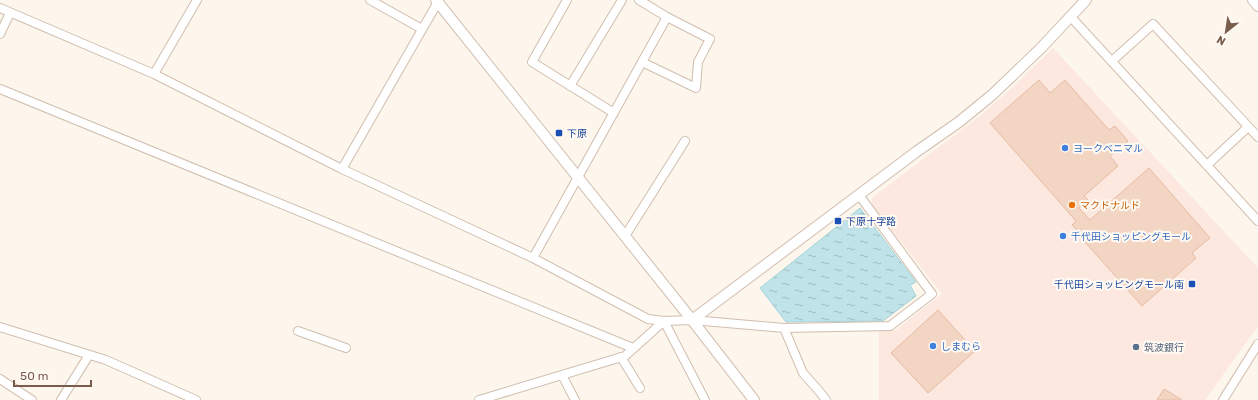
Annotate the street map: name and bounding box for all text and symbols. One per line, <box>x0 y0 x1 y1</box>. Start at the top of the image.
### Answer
north arrow <box>1206 12 1246 52</box>
text: N <box>1215 33 1228 48</box>
marker: 下原 <box>554 128 564 138</box>
place label: 下原 <box>567 128 587 140</box>
marker: ヨークベニマル <box>1060 143 1070 153</box>
place label: ヨークベニマル <box>1073 143 1143 155</box>
marker: マクドナルド <box>1067 200 1077 210</box>
place label: マクドナルド <box>1080 200 1140 212</box>
marker: 下原十字路 <box>833 216 843 226</box>
place label: 下原十字路 <box>846 216 896 228</box>
marker: 千代田ショッピングモール <box>1058 231 1068 241</box>
place label: 千代田ショッピングモール <box>1071 231 1191 243</box>
place label: 千代田ショッピングモール南 <box>1054 279 1184 291</box>
marker: 千代田ショッピングモール南 <box>1187 279 1197 289</box>
marker: しまむら <box>928 341 938 351</box>
place label: しまむら <box>941 341 981 353</box>
marker: 筑波銀行 <box>1131 342 1141 352</box>
place label: 筑波銀行 <box>1144 342 1184 354</box>
scale bar <box>14 362 91 388</box>
text: 50 m <box>20 369 48 383</box>

